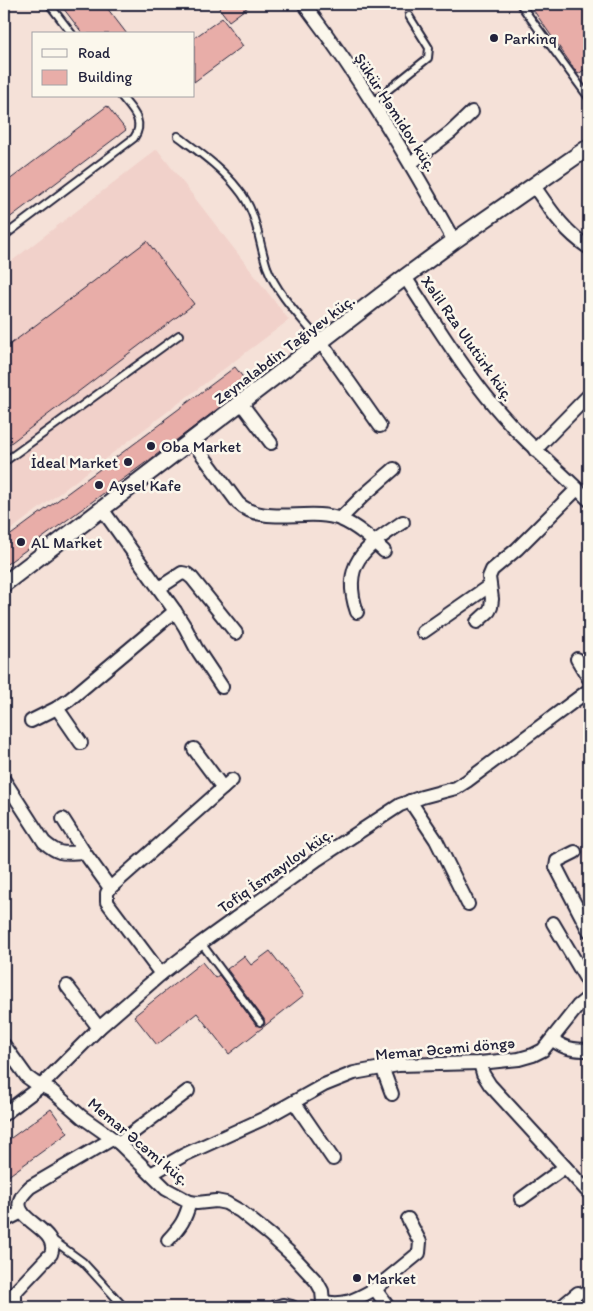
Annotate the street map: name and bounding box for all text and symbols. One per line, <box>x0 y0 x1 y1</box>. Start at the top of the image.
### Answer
place label: Parkinq <box>504 29 557 48</box>
legend <box>32 32 195 98</box>
marker: Parkinq <box>488 32 500 44</box>
text: Road <box>78 44 111 62</box>
street label: Şükür Həmidov küç. <box>350 49 441 175</box>
text: Building <box>78 68 132 86</box>
street label: Xəlil Rza Ulutürk küç. <box>417 272 518 405</box>
street label: Zeynalabdin Tağıyev küç. <box>210 290 358 408</box>
place label: Oba Market <box>161 437 241 456</box>
marker: Oba Market <box>145 440 157 452</box>
place label: İdeal Market <box>31 453 118 472</box>
marker: İdeal Market <box>122 456 134 468</box>
place label: Aysel Kafe <box>109 476 182 495</box>
marker: Aysel Kafe <box>93 479 105 491</box>
place label: AL Market <box>31 533 102 552</box>
marker: AL Market <box>15 536 27 548</box>
street label: Tofiq İsmayılov küç. <box>214 824 337 917</box>
street label: Memar Əcəmi döngə <box>374 1033 516 1064</box>
street label: Memar Əcəmi küç. <box>84 1093 193 1189</box>
place label: Market <box>367 1269 416 1288</box>
marker: Market <box>351 1272 363 1284</box>

